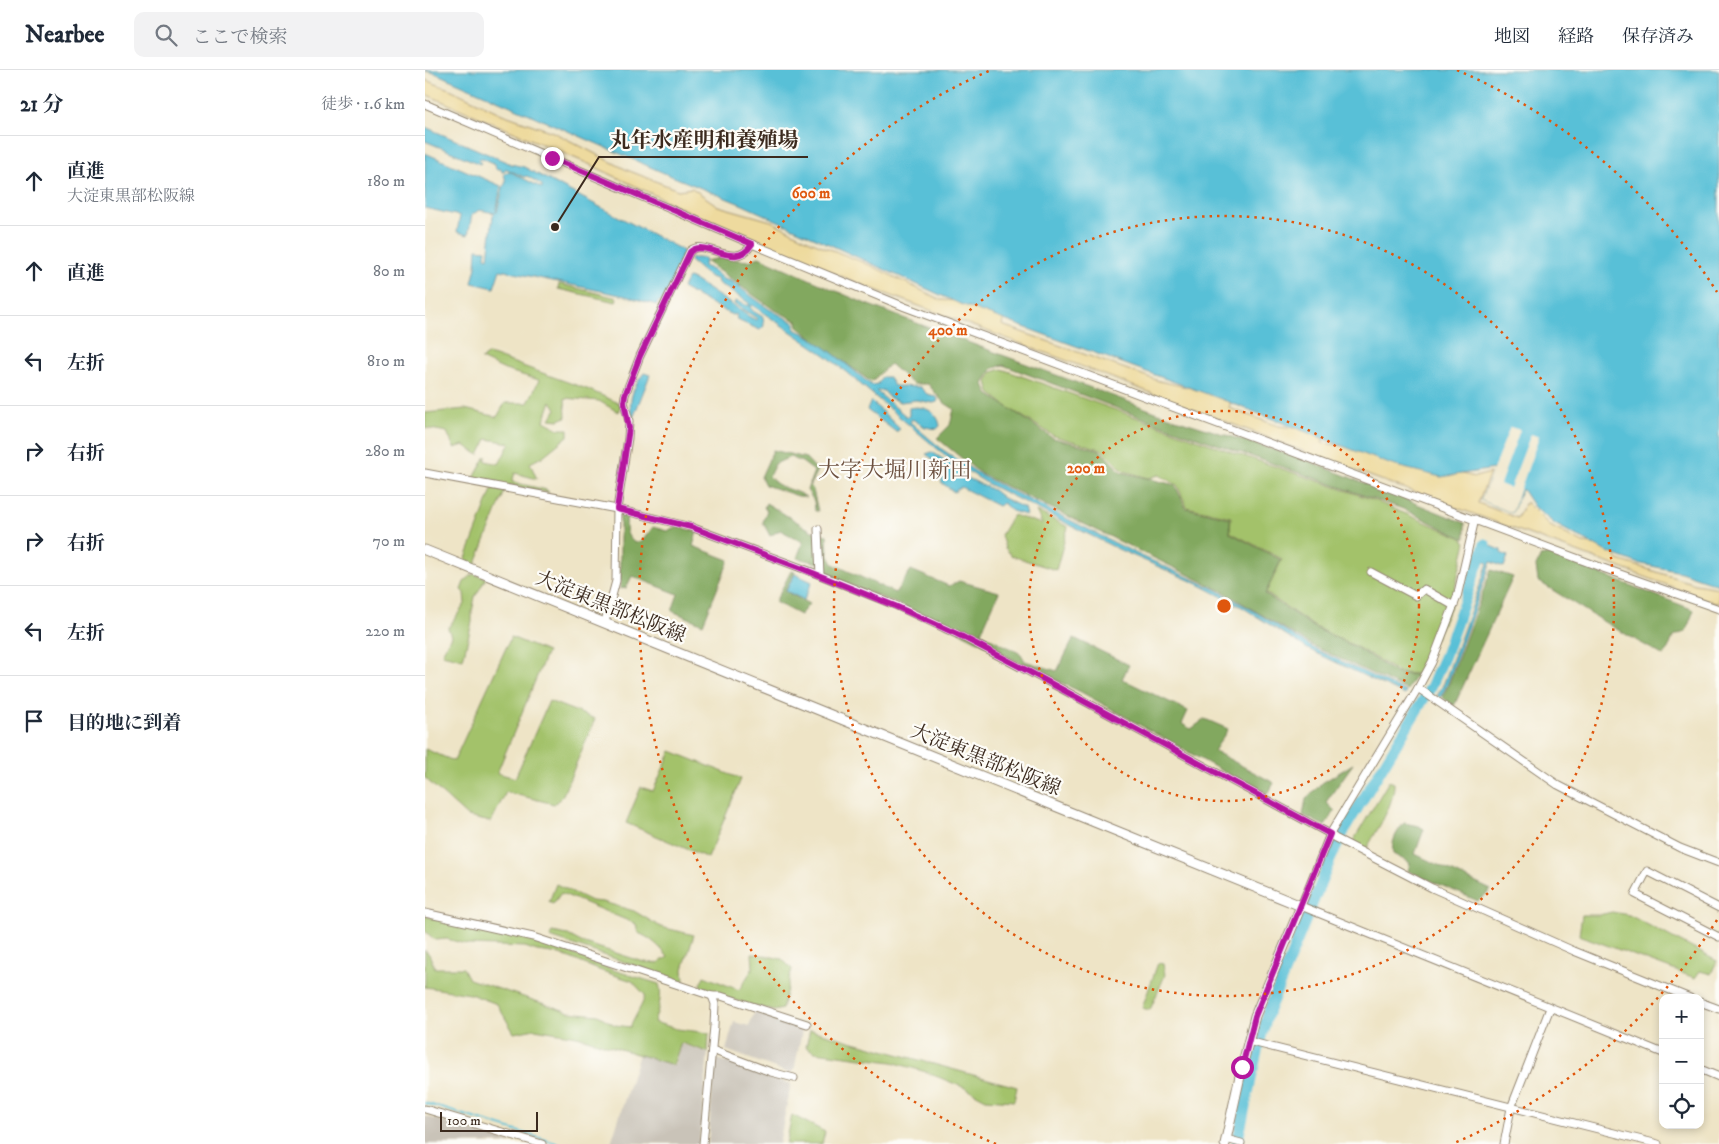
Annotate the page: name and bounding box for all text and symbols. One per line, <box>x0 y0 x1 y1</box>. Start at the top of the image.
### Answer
search box <box>134 12 484 57</box>
text: Nearbee <box>25 20 104 50</box>
icon: search <box>152 21 180 49</box>
text: ここで検索 <box>192 26 287 49</box>
text: 地図 <box>1494 26 1530 48</box>
text: 経路 <box>1558 26 1594 48</box>
text: 保存済み <box>1622 26 1694 48</box>
text: 21 分 <box>20 92 64 118</box>
text: 徒歩 · 1.6 km <box>321 94 405 114</box>
callout: 丸年水産明和養殖場 <box>599 121 808 157</box>
text: 丸年水産明和養殖場 <box>610 128 799 154</box>
route end <box>541 147 564 170</box>
text: 直進 <box>67 160 105 183</box>
icon: ahead <box>20 167 48 195</box>
text: 180 m <box>367 171 405 191</box>
text: 600 m <box>792 184 831 203</box>
text: 大淀東黒部松阪線 <box>67 186 195 206</box>
icon: ahead <box>20 257 48 285</box>
text: 80 m <box>373 261 405 281</box>
text: 直進 <box>67 262 105 285</box>
text: 400 m <box>927 321 968 340</box>
icon: left <box>20 347 48 375</box>
text: 810 m <box>367 351 405 371</box>
text: 左折 <box>67 352 105 375</box>
icon: right <box>20 437 48 465</box>
text: 280 m <box>365 441 405 461</box>
text: 右折 <box>67 442 105 465</box>
district label: 大字大堀川新田 <box>818 457 972 484</box>
text: 200 m <box>1067 459 1106 478</box>
icon: right <box>20 527 48 555</box>
text: 70 m <box>373 531 405 551</box>
text: 右折 <box>67 532 105 555</box>
street label: 大淀東黒部松阪線 <box>532 566 689 649</box>
centre of rings <box>1215 597 1233 615</box>
icon: left <box>20 617 48 645</box>
text: 220 m <box>365 621 405 641</box>
text: 左折 <box>67 622 105 645</box>
icon: arrive <box>20 707 48 735</box>
text: 目的地に到着 <box>67 712 181 735</box>
street label: 大淀東黒部松阪線 <box>907 719 1064 802</box>
map controls <box>1659 994 1704 1129</box>
button: + <box>1659 994 1704 1039</box>
button: − <box>1659 1039 1704 1084</box>
route start <box>1231 1056 1254 1079</box>
button: locate <box>1659 1084 1704 1129</box>
scale bar <box>440 1109 537 1132</box>
text: 100 m <box>447 1112 481 1130</box>

